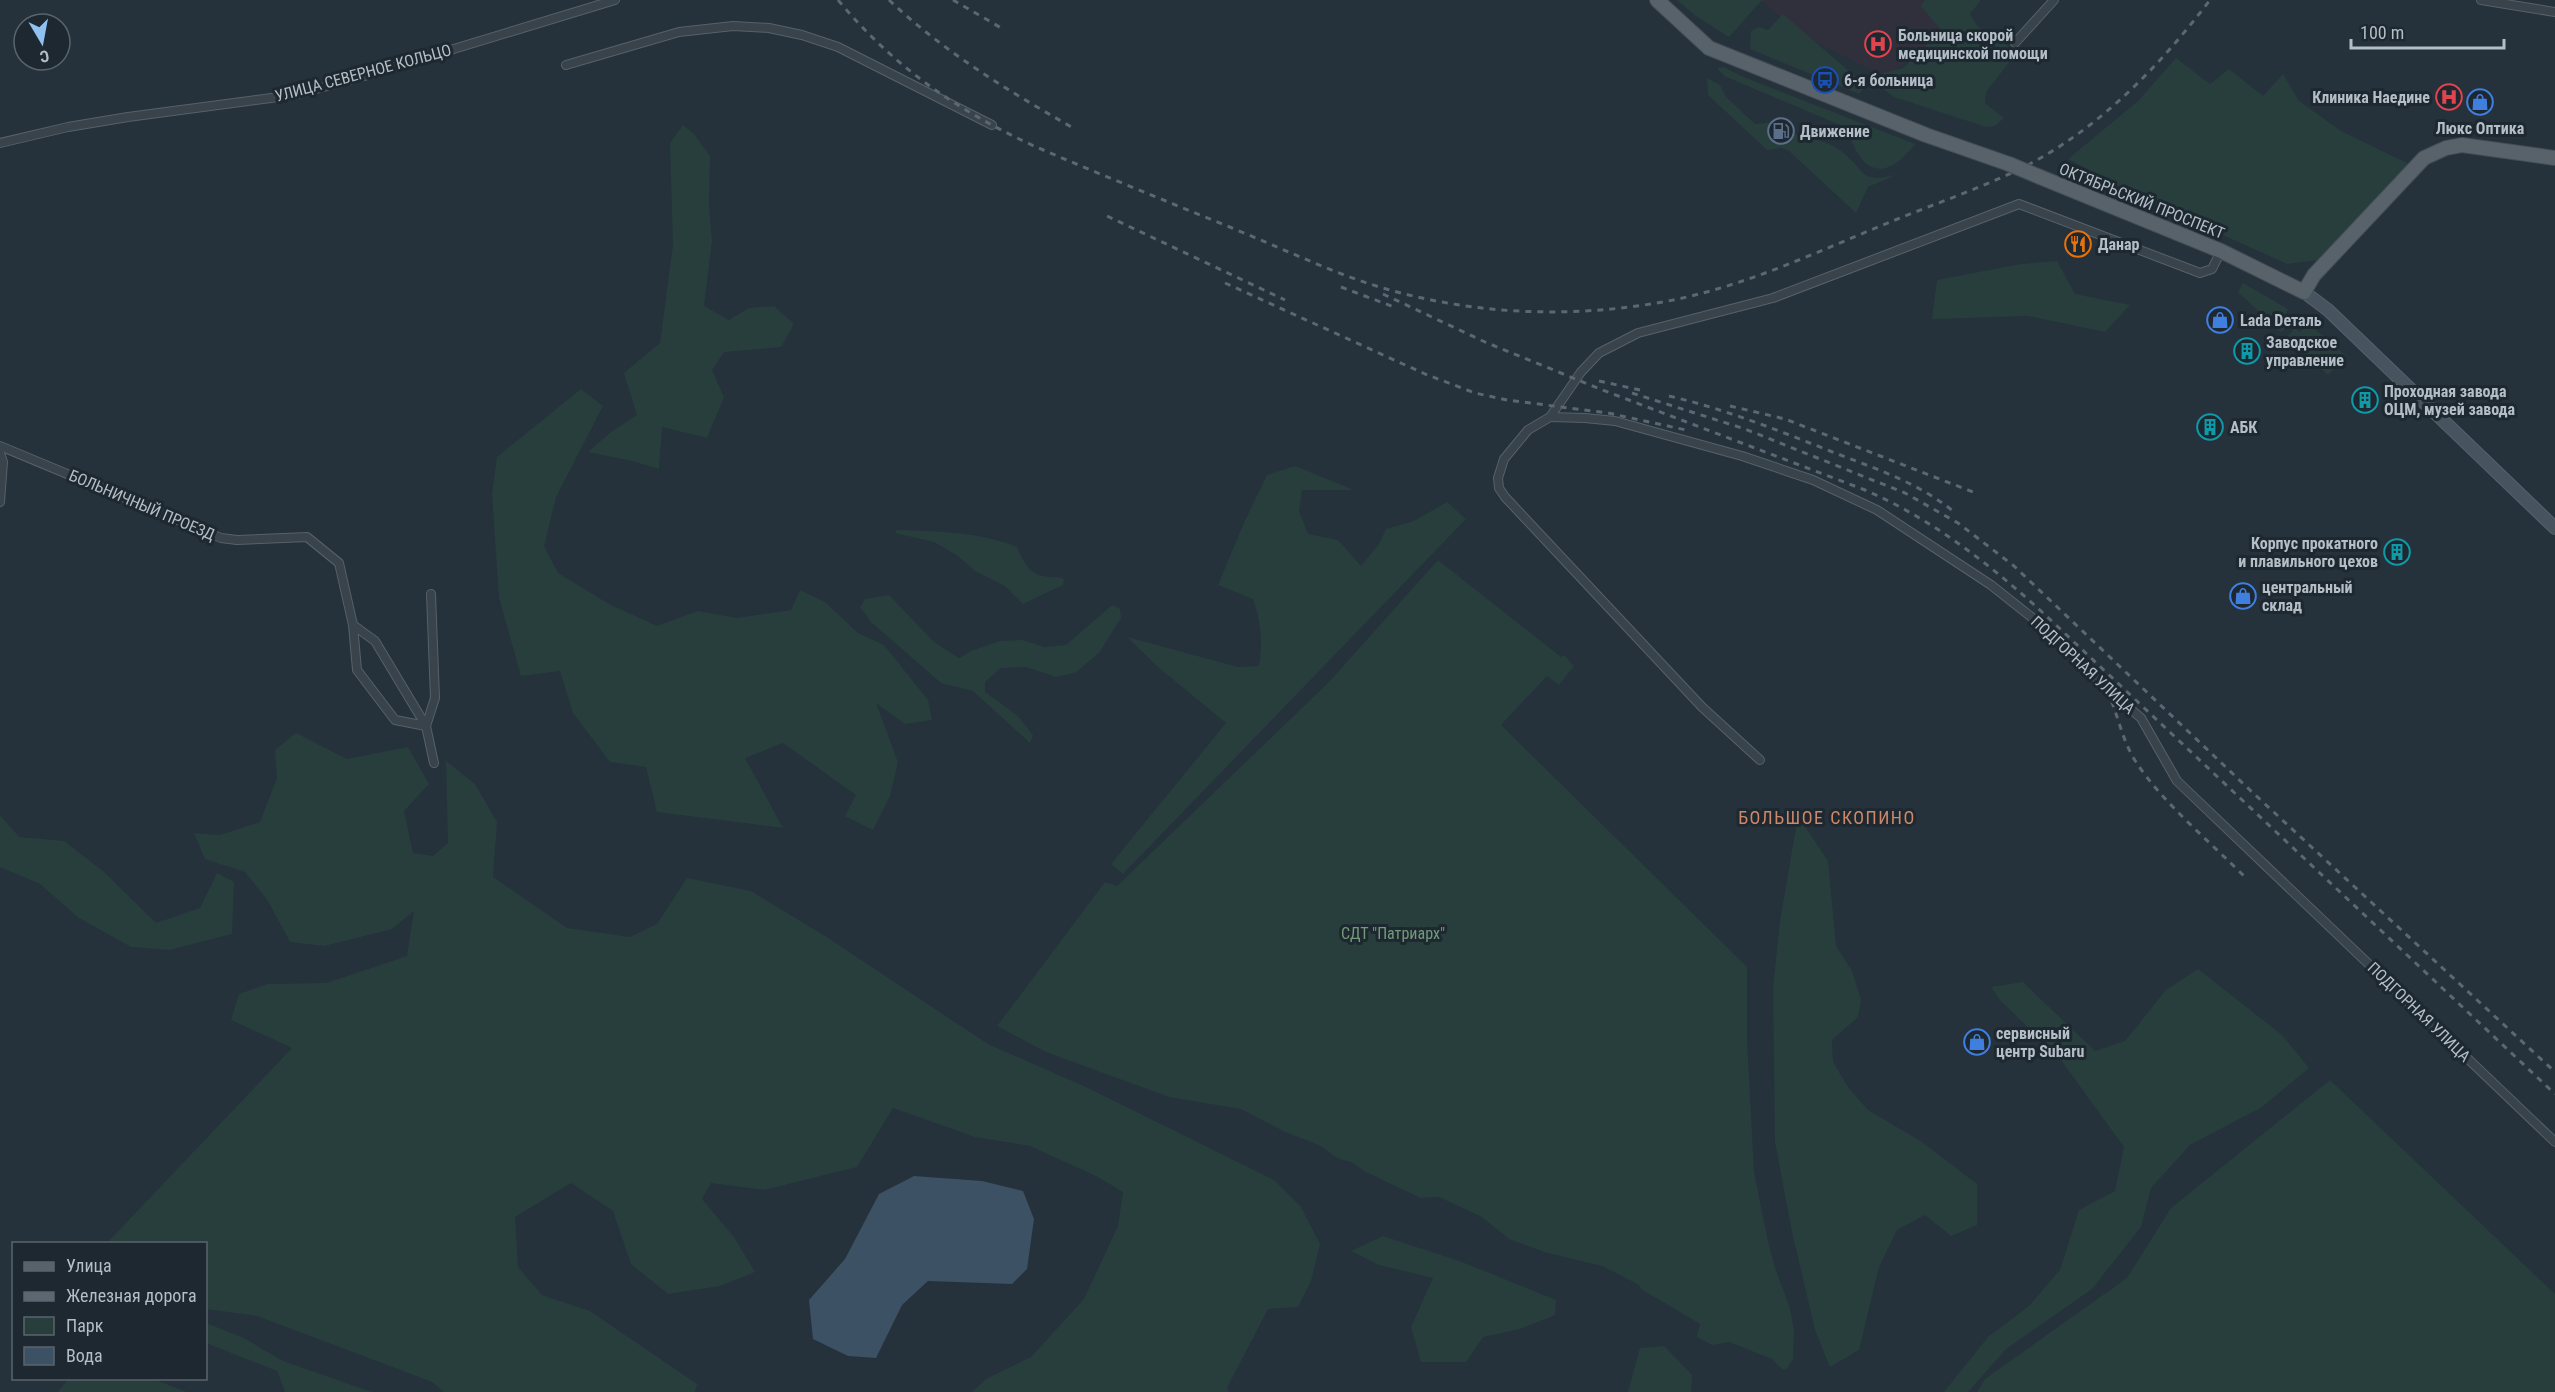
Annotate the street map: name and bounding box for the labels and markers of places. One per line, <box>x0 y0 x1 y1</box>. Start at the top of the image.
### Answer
place label: Больница скорой медицинской помощи <box>1898 26 2048 63</box>
hospital icon: Больница скорой медицинской помощи <box>1863 29 1893 59</box>
bus stop icon: 6-я больница <box>1810 65 1840 95</box>
place label: 6-я больница <box>1844 71 1934 90</box>
hospital icon: Клиника Наедине <box>2434 82 2464 112</box>
shop icon: Люкс Оптика <box>2465 87 2495 117</box>
place label: Клиника Наедине <box>2312 88 2430 107</box>
fuel station icon: Движение <box>1766 116 1796 146</box>
place label: Люкс Оптика <box>2436 119 2525 138</box>
place label: Движение <box>1800 122 1870 141</box>
restaurant icon: Данар <box>2063 229 2093 259</box>
place label: Данар <box>2098 235 2140 254</box>
shop icon: Lada Dеталь <box>2205 305 2235 335</box>
place label: Lada Dеталь <box>2240 311 2322 330</box>
place label: Заводское управление <box>2266 333 2344 370</box>
building icon: Заводское управление <box>2232 336 2262 366</box>
place label: Проходная завода ОЦМ, музей завода <box>2384 382 2516 419</box>
building icon: Проходная завода ОЦМ, музей завода <box>2350 385 2380 415</box>
building icon: АБК <box>2195 412 2225 442</box>
place label: АБК <box>2230 418 2258 437</box>
place label: Корпус прокатного и плавильного цехов <box>2238 534 2378 571</box>
building icon: Корпус прокатного и плавильного цехов <box>2382 537 2412 567</box>
place label: центральный склад <box>2262 578 2353 615</box>
shop icon: центральный склад <box>2228 581 2258 611</box>
place label: сервисный центр Subaru <box>1996 1024 2084 1061</box>
shop icon: сервисный центр Subaru <box>1962 1027 1992 1057</box>

